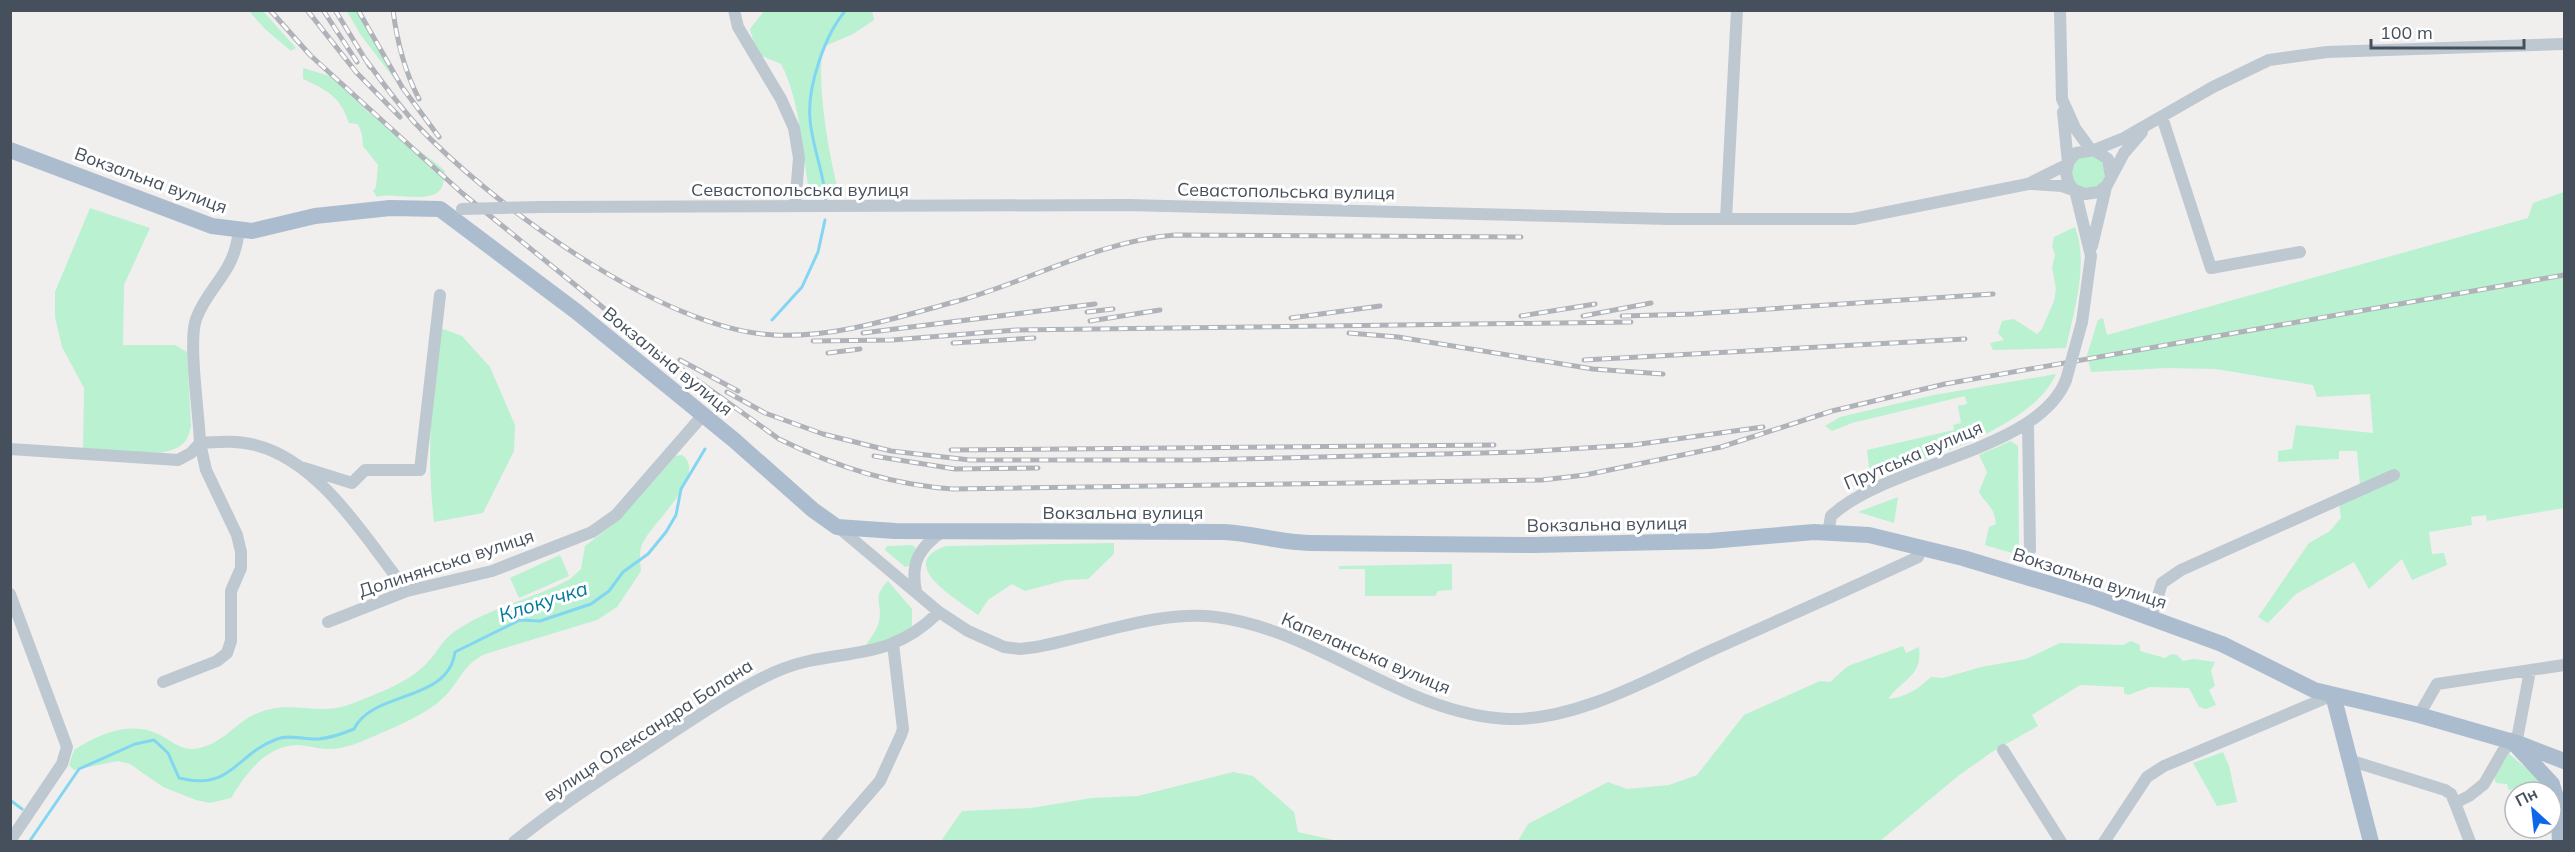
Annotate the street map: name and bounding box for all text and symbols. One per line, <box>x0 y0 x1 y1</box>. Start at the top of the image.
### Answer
scale bar <box>2371 12 2524 50</box>
text: 100 m <box>2380 21 2433 44</box>
street label: Вокзальна вулиця <box>72 142 230 218</box>
street label: Севастопольська вулиця <box>691 178 909 201</box>
street label: Севастопольська вулиця <box>1177 178 1395 204</box>
street label: Вокзальна вулиця <box>598 301 738 421</box>
street label: Прутська вулиця <box>1840 415 1986 495</box>
street label: Вокзальна вулиця <box>1043 501 1203 524</box>
street label: Вокзальна вулиця <box>1526 511 1688 537</box>
street label: Долинянська вулиця <box>355 524 537 602</box>
street label: Вокзальна вулиця <box>2010 542 2170 614</box>
water label: Клокучка <box>495 575 591 627</box>
street label: Капеланська вулиця <box>1278 607 1454 699</box>
street label: вулиця Олександра Балана <box>539 654 757 806</box>
north arrow <box>2503 780 2563 840</box>
text: Пн <box>2512 783 2541 811</box>

